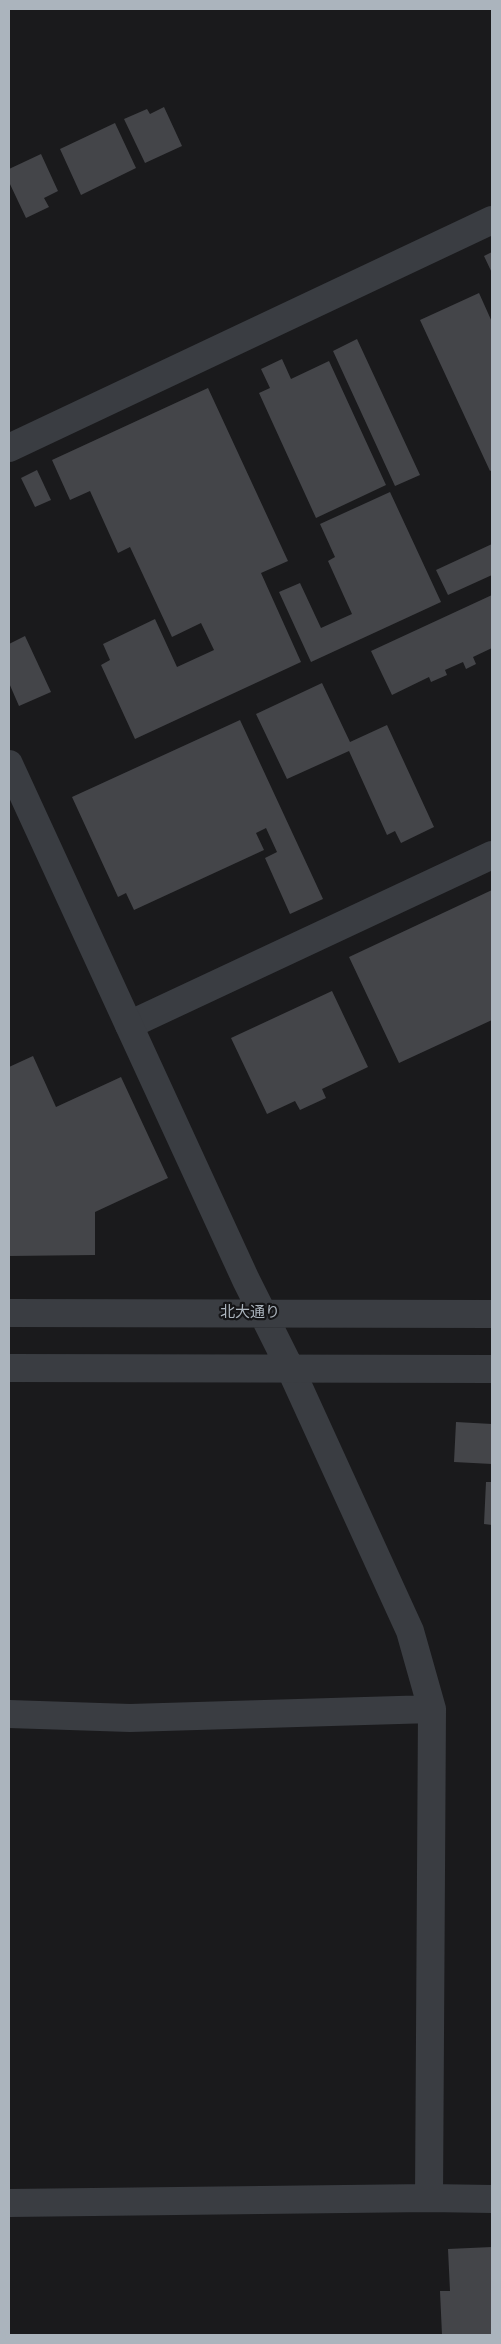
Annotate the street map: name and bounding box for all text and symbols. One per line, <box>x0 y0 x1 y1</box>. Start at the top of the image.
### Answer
street label: 北大通り <box>220 1304 280 1322</box>

